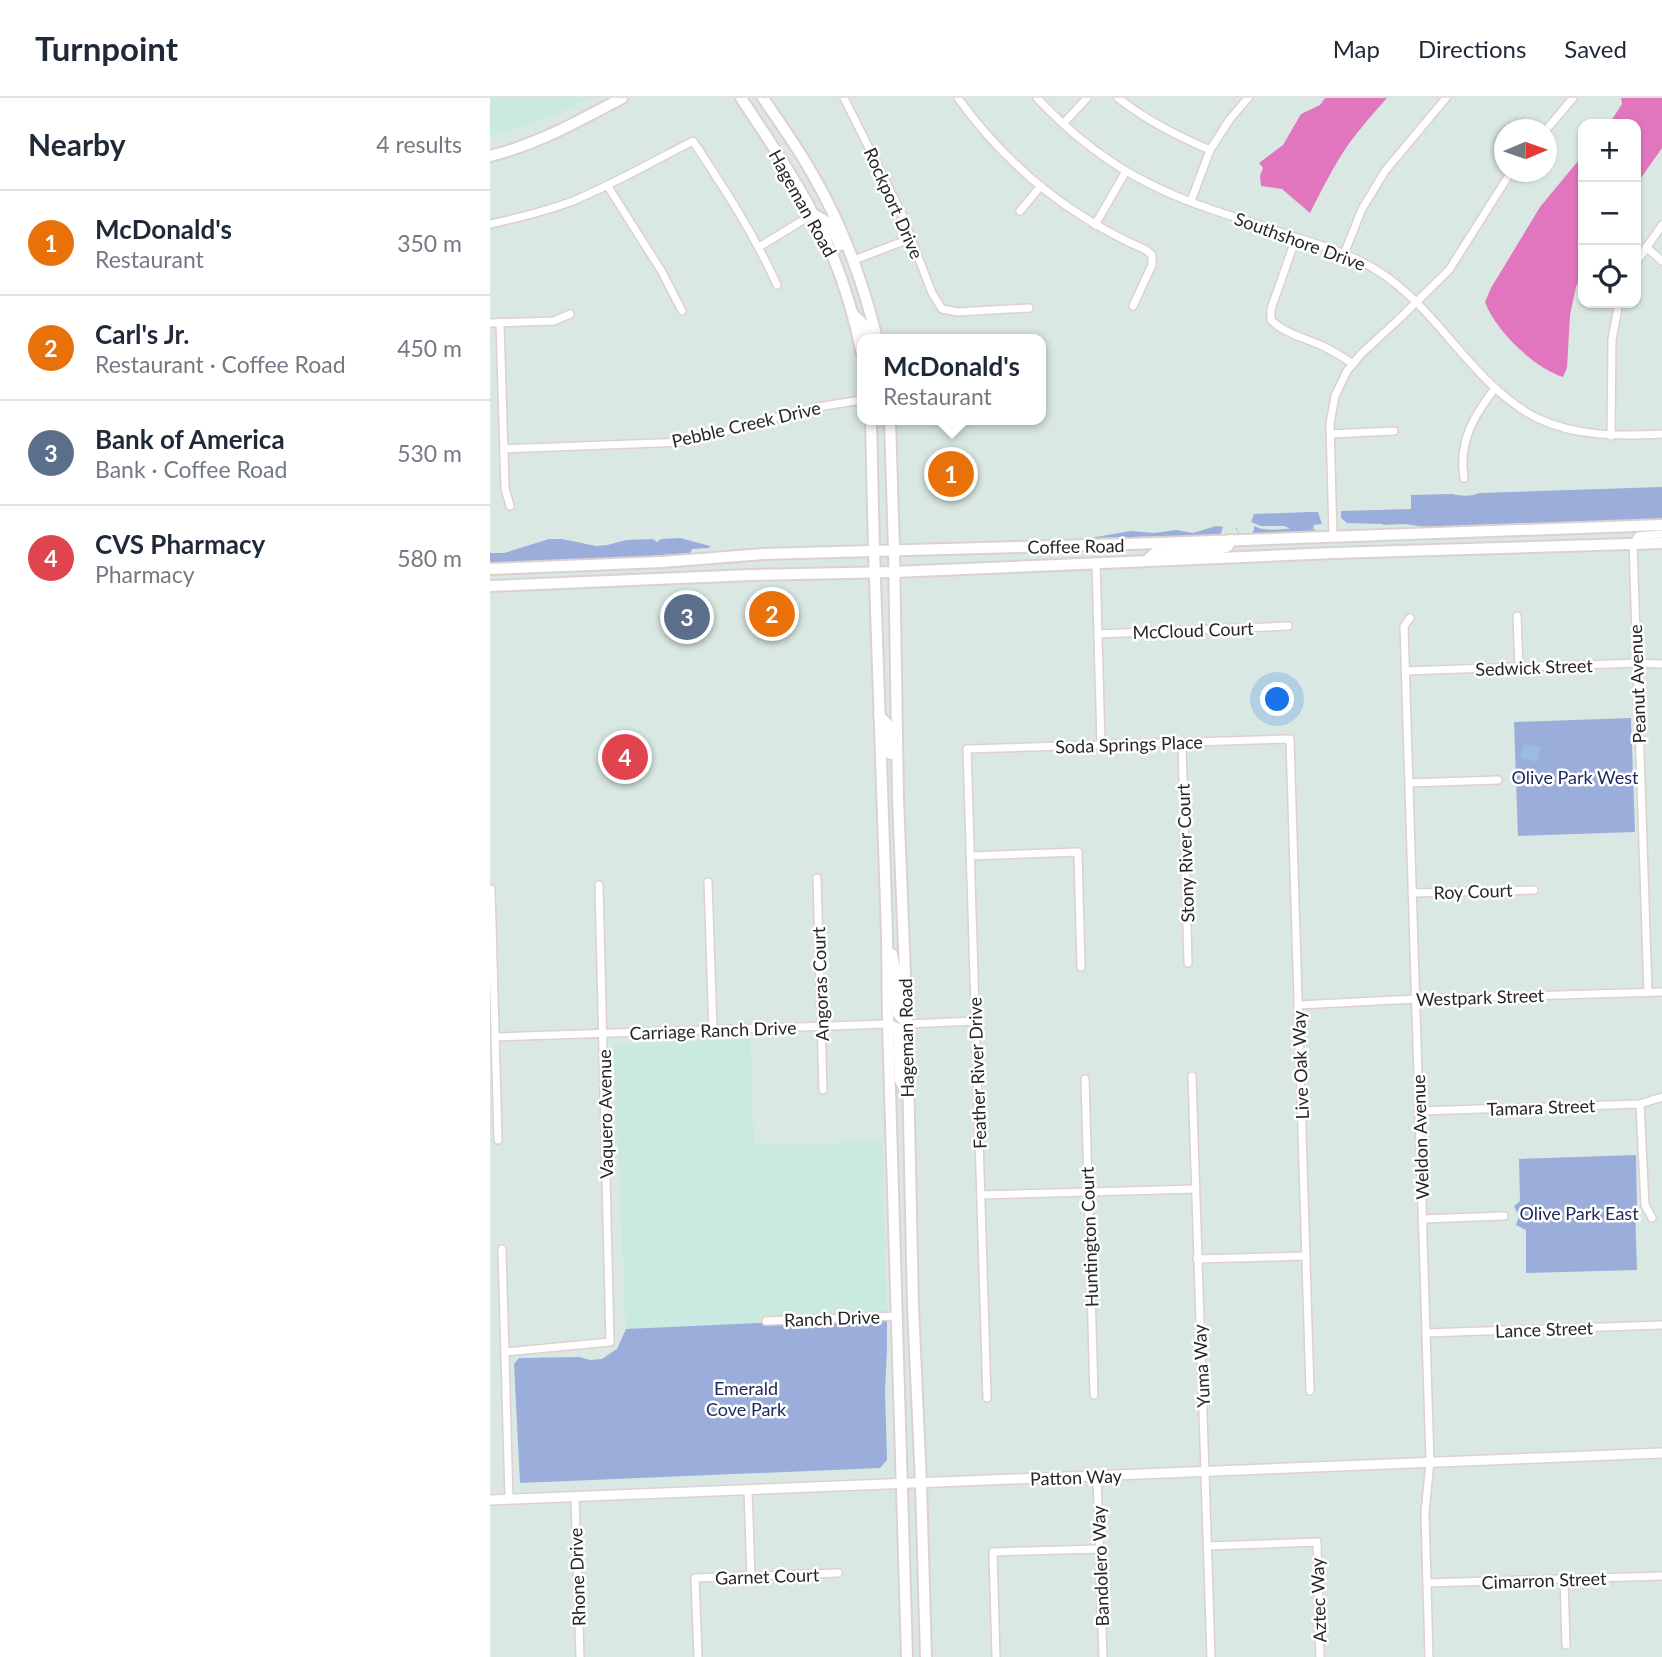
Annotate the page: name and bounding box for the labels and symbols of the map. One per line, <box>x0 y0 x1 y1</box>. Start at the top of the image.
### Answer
north arrow <box>1494 119 1557 182</box>
street label: Rockport Drive <box>860 144 928 262</box>
street label: Hageman Road <box>764 145 842 261</box>
street label: Southshore Drive <box>1232 207 1368 275</box>
street label: Pebble Creek Drive <box>669 396 823 452</box>
pin: 1 <box>928 448 974 500</box>
street label: Coffee Road <box>1027 534 1125 558</box>
pin: 2 <box>749 588 795 640</box>
pin: 3 <box>664 591 710 643</box>
street label: McCloud Court <box>1132 617 1254 643</box>
street label: Peanut Avenue <box>1624 624 1650 744</box>
street label: Sedwick Street <box>1475 654 1594 680</box>
your location <box>1260 682 1294 716</box>
street label: Soda Springs Place <box>1055 730 1203 758</box>
pin: 4 <box>602 731 648 783</box>
park label: Olive Park West <box>1512 766 1639 788</box>
street label: Stony River Court <box>1172 783 1198 923</box>
street label: Roy Court <box>1433 879 1513 903</box>
street label: Angoras Court <box>807 926 833 1042</box>
street label: Hageman Road <box>894 978 918 1098</box>
street label: Westpark Street <box>1416 984 1545 1010</box>
street label: Feather River Drive <box>963 997 991 1149</box>
street label: Live Oak Way <box>1287 1009 1313 1120</box>
street label: Carriage Ranch Drive <box>629 1016 797 1044</box>
street label: Vaquero Avenue <box>593 1049 617 1179</box>
street label: Weldon Avenue <box>1407 1074 1433 1200</box>
street label: Tamara Street <box>1486 1094 1596 1120</box>
street label: Huntington Court <box>1076 1166 1102 1308</box>
park label: Olive Park East <box>1519 1202 1639 1224</box>
street label: Ranch Drive <box>783 1305 881 1331</box>
street label: Lance Street <box>1495 1316 1594 1342</box>
street label: Yuma Way <box>1188 1323 1214 1408</box>
park label: Emerald Cove Park <box>706 1377 787 1420</box>
street label: Patton Way <box>1030 1464 1123 1490</box>
street label: Bandolero Way <box>1087 1504 1113 1627</box>
street label: Rhone Drive <box>564 1527 590 1627</box>
street label: Aztec Way <box>1306 1557 1330 1643</box>
street label: Garnet Court <box>715 1563 820 1589</box>
street label: Cimarron Street <box>1481 1567 1607 1593</box>

